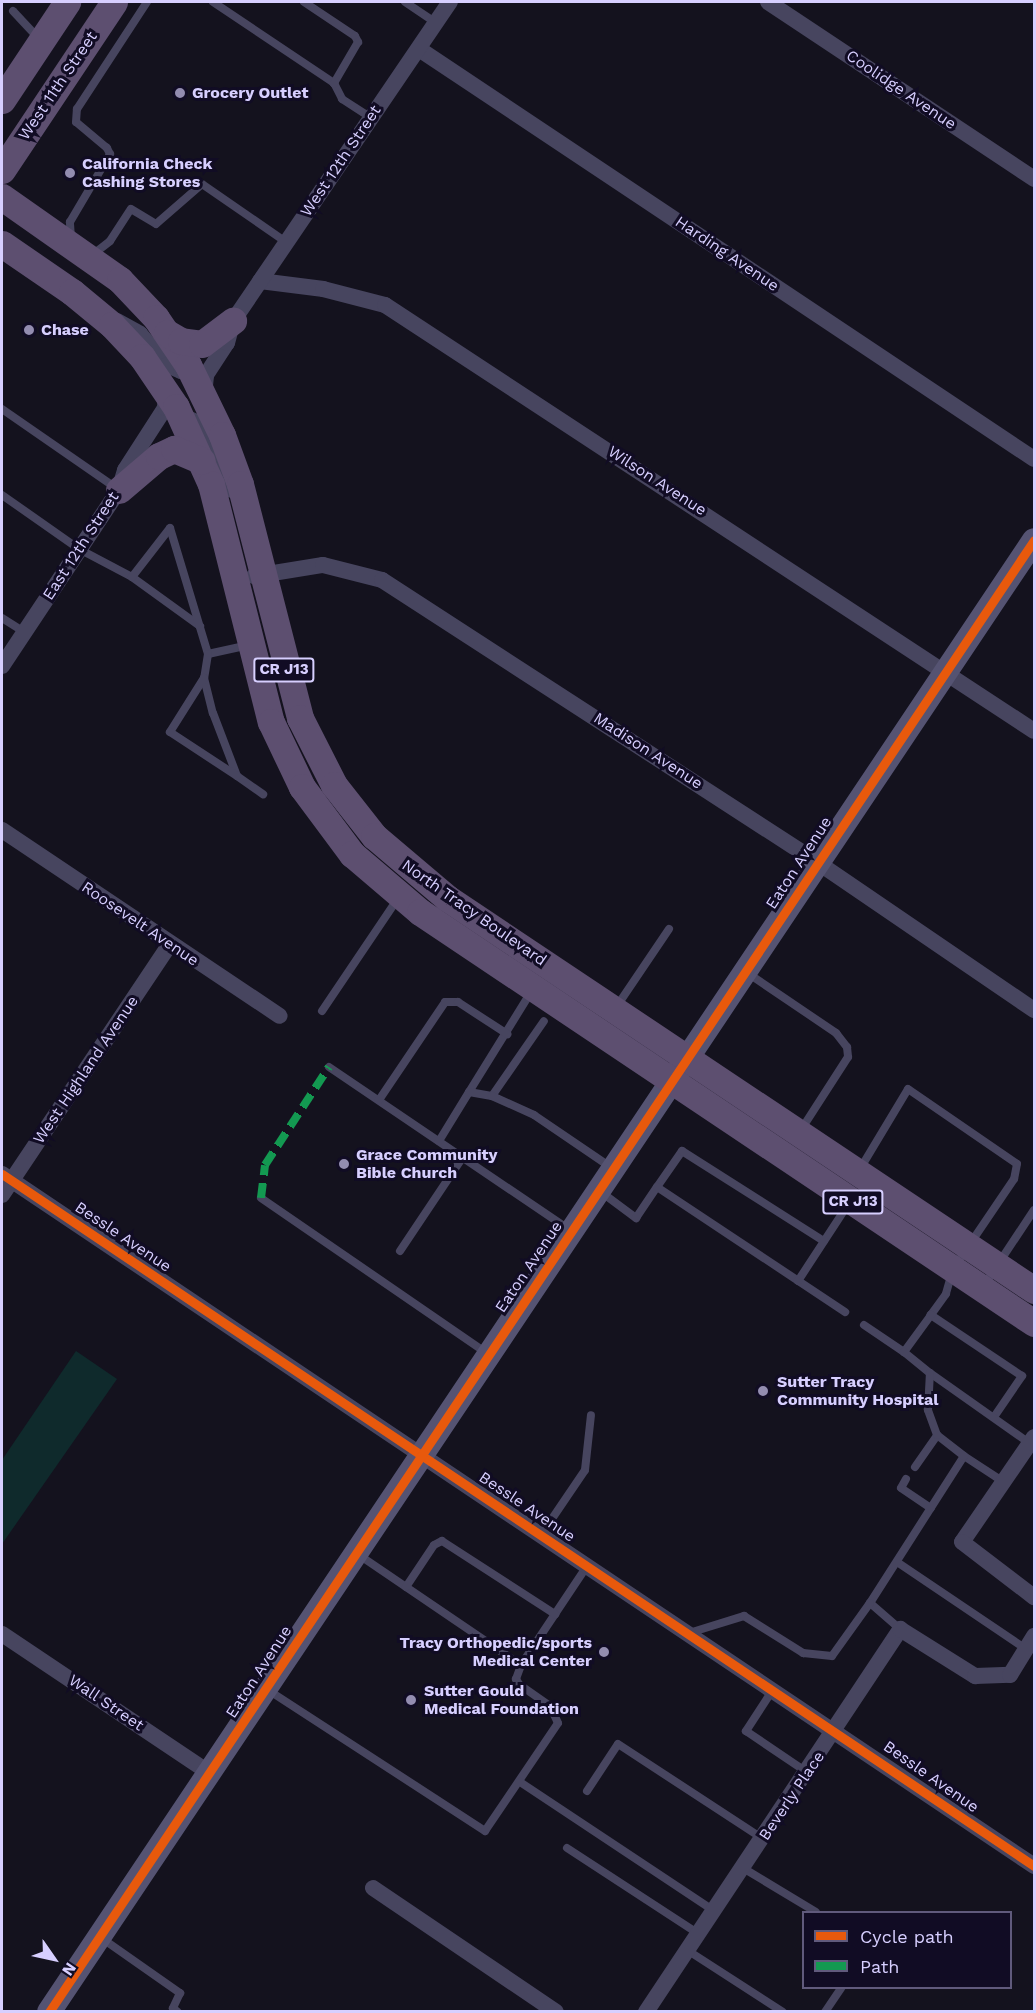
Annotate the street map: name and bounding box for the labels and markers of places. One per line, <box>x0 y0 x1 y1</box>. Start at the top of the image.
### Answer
place label: Grocery Outlet <box>192 83 309 103</box>
marker: Grocery Outlet <box>173 86 187 100</box>
place label: California Check Cashing Stores <box>82 154 213 192</box>
marker: California Check Cashing Stores <box>63 166 77 180</box>
place label: Chase <box>41 320 89 340</box>
marker: Chase <box>22 323 36 337</box>
place label: Grace Community Bible Church <box>356 1145 498 1183</box>
marker: Grace Community Bible Church <box>337 1157 351 1171</box>
place label: Sutter Tracy Community Hospital <box>777 1372 939 1410</box>
marker: Sutter Tracy Community Hospital <box>754 1382 772 1400</box>
place label: Tracy Orthopedic/sports Medical Center <box>399 1633 592 1671</box>
marker: Tracy Orthopedic/sports Medical Center <box>597 1645 611 1659</box>
place label: Sutter Gould Medical Foundation <box>424 1681 579 1719</box>
marker: Sutter Gould Medical Foundation <box>402 1691 420 1709</box>

